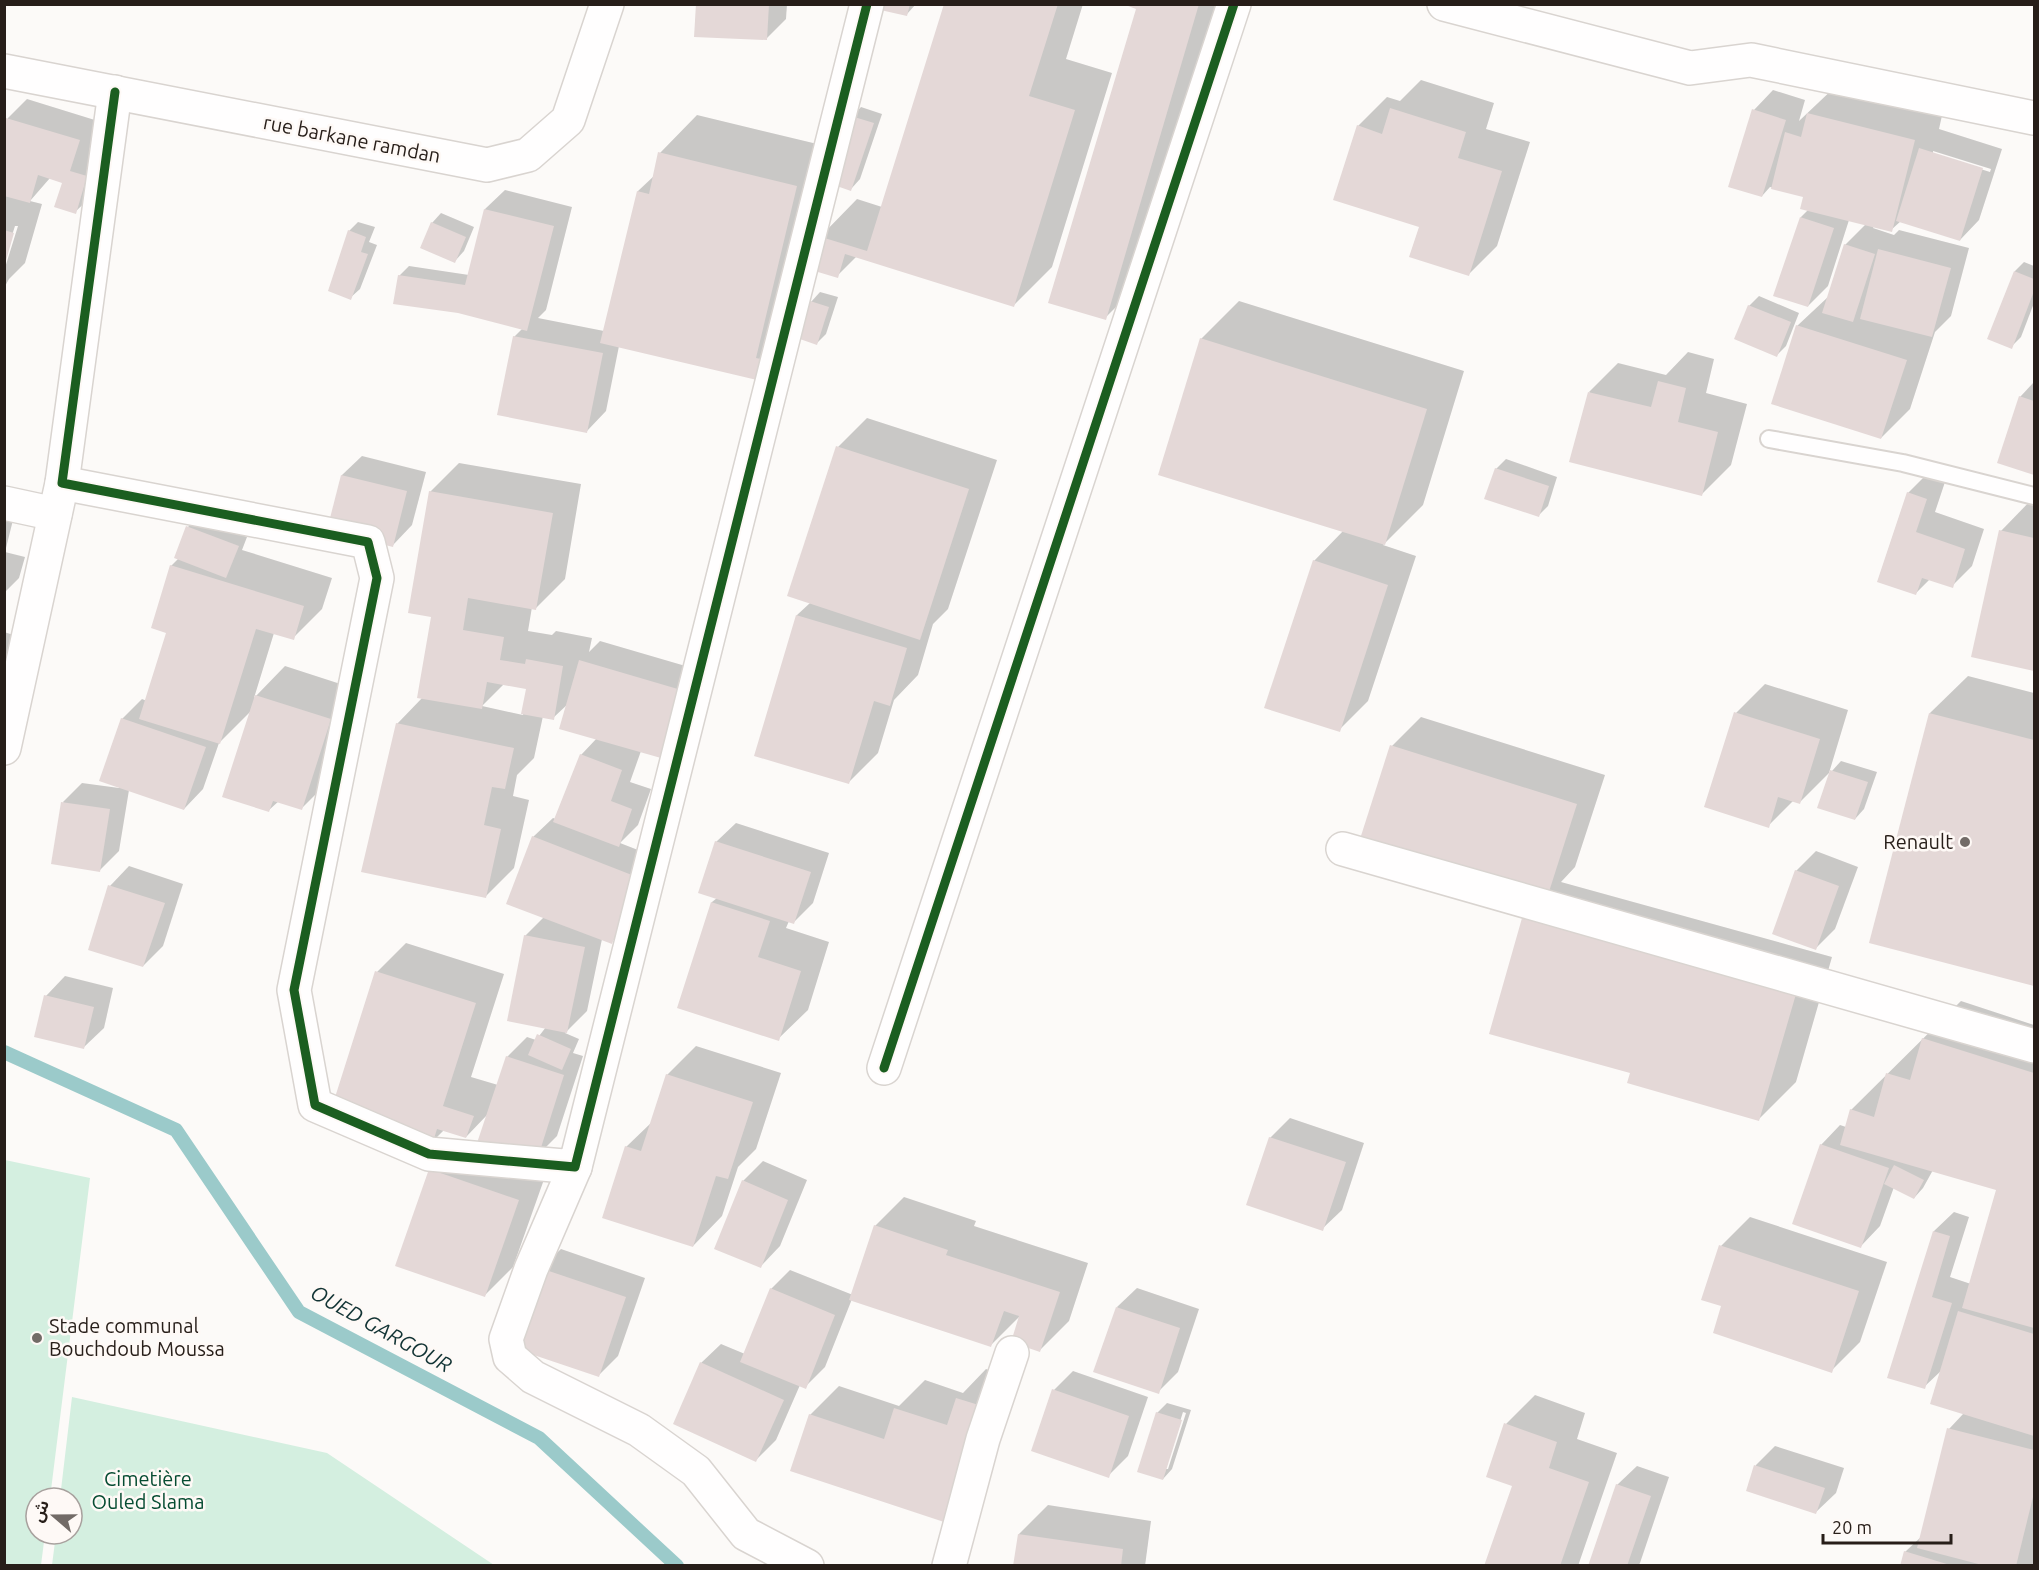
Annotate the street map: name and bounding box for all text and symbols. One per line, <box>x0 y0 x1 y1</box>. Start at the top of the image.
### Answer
street label: rue barkane ramdan <box>262 110 443 167</box>
place label: Renault <box>1883 830 1953 853</box>
marker: Renault <box>1958 835 1972 849</box>
water label: OUED GARGOUR <box>307 1280 456 1377</box>
place label: Stade communal Bouchdoub Moussa <box>49 1314 225 1360</box>
marker: Stade communal Bouchdoub Moussa <box>30 1331 44 1345</box>
park label: Cimetière Ouled Slama <box>91 1467 205 1513</box>
north arrow <box>24 1486 84 1546</box>
text: ش <box>28 1497 53 1525</box>
scale bar <box>1823 1507 1950 1545</box>
text: 20 m <box>1832 1517 1872 1537</box>

